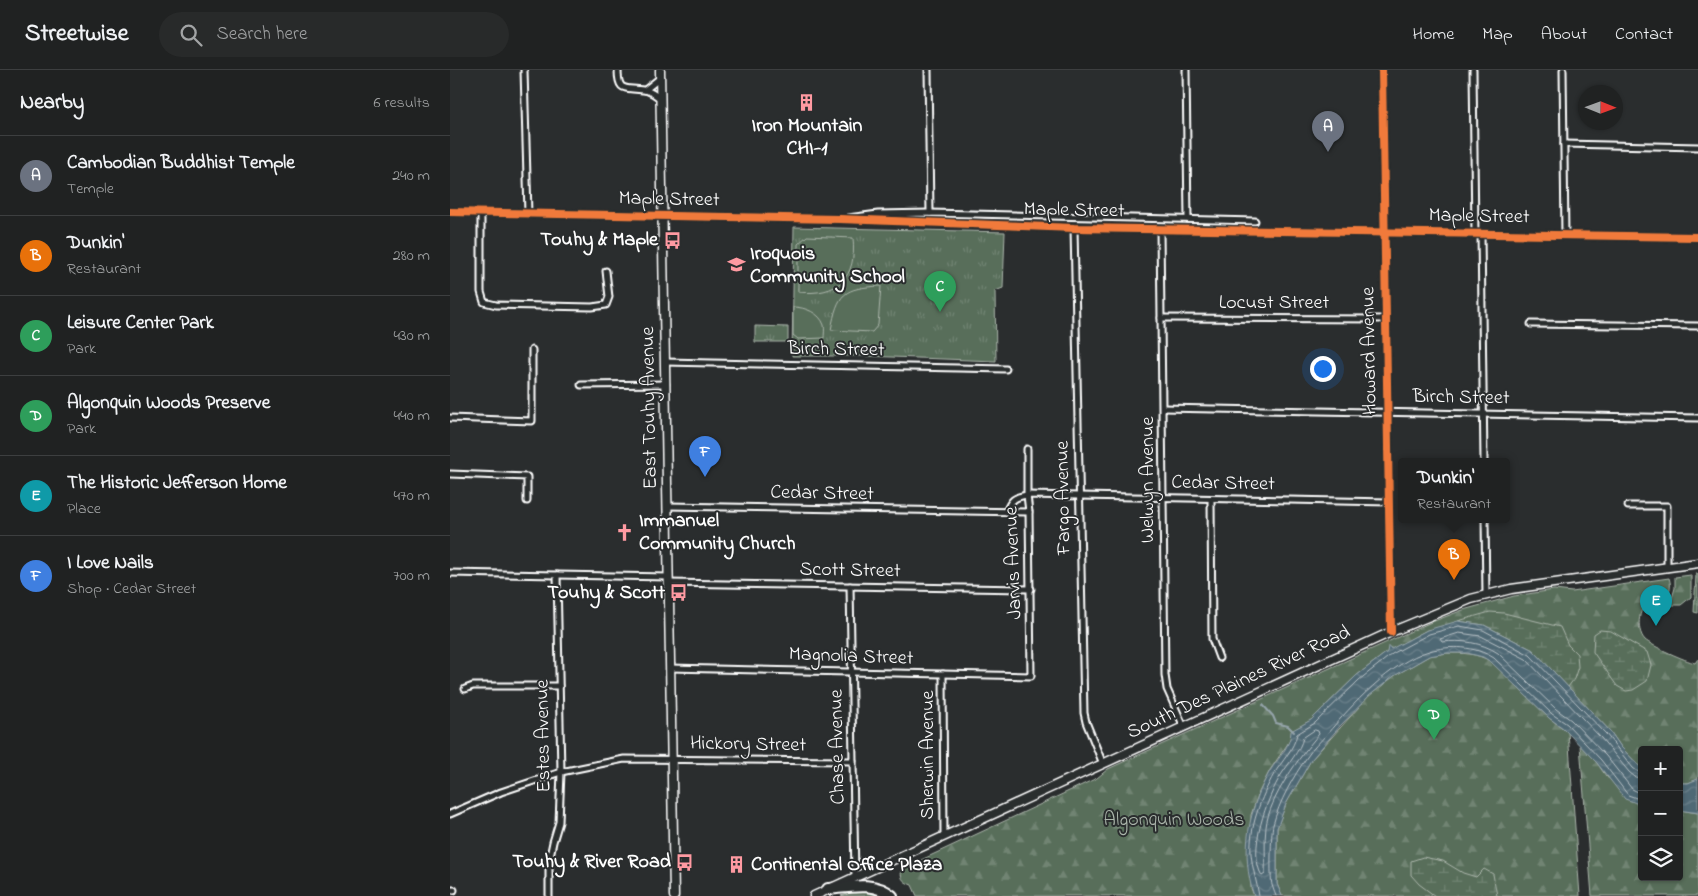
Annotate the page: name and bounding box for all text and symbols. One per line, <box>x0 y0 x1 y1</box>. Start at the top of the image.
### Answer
search box <box>159 12 509 57</box>
text: Streetwise <box>25 17 129 52</box>
icon: search <box>177 21 205 49</box>
text: Search here <box>217 21 308 48</box>
text: Home <box>1413 22 1454 48</box>
text: Map <box>1482 22 1513 48</box>
text: About <box>1541 22 1587 48</box>
text: Contact <box>1615 22 1673 48</box>
north arrow <box>1578 85 1623 130</box>
text: Nearby <box>20 88 84 118</box>
text: 6 results <box>373 91 430 115</box>
building icon: Iron Mountain CHI-1 <box>797 92 817 112</box>
pin: A <box>1312 111 1344 152</box>
place label: Iron Mountain CHI-1 <box>752 112 863 164</box>
text: Cambodian Buddhist Temple <box>67 150 295 177</box>
text: A <box>31 164 41 188</box>
text: 240 m <box>392 164 430 188</box>
text: Temple <box>67 177 114 201</box>
street label: Maple Street <box>618 185 720 215</box>
street label: Maple Street <box>1023 196 1125 226</box>
street label: Maple Street <box>1428 202 1530 232</box>
place label: Touhy & Maple <box>540 226 659 256</box>
text: Dunkin' <box>67 230 124 257</box>
bus stop icon: Touhy & Maple <box>662 230 682 250</box>
place label: Iroquois Community School <box>750 240 905 293</box>
text: B <box>31 244 41 268</box>
text: 280 m <box>393 244 430 268</box>
school or university icon: Iroquois Community School <box>726 255 746 275</box>
text: Restaurant <box>67 257 141 281</box>
pin: C <box>924 271 956 312</box>
street label: Howard Avenue <box>1354 287 1386 415</box>
street label: Locust Street <box>1219 289 1329 318</box>
text: Leisure Center Park <box>67 310 214 337</box>
text: C <box>32 324 40 348</box>
text: 430 m <box>393 324 430 348</box>
street label: East Touhy Avenue <box>634 326 666 490</box>
street label: Birch Street <box>786 335 885 365</box>
text: Park <box>67 337 96 361</box>
your location <box>1310 356 1336 382</box>
street label: Birch Street <box>1411 383 1510 413</box>
text: Algonquin Woods Preserve <box>67 390 270 417</box>
text: D <box>30 404 42 428</box>
text: 440 m <box>393 404 430 428</box>
text: Park <box>67 417 96 441</box>
street label: Welwyn Avenue <box>1134 417 1163 543</box>
pin: F <box>689 436 721 477</box>
street label: Fargo Avenue <box>1049 441 1081 556</box>
popup <box>1398 458 1510 523</box>
text: Dunkin' <box>1417 465 1474 492</box>
street label: Cedar Street <box>1171 469 1275 499</box>
text: The Historic Jefferson Home <box>67 470 287 497</box>
street label: Cedar Street <box>770 479 874 509</box>
text: E <box>31 484 41 508</box>
text: 470 m <box>393 484 430 508</box>
text: Restaurant <box>1417 492 1491 516</box>
text: Place <box>67 497 101 521</box>
street label: Jarvis Avenue <box>998 506 1030 620</box>
place label: Immanuel Community Church <box>639 507 796 560</box>
church icon: Immanuel Community Church <box>615 522 635 542</box>
pin: B <box>1438 539 1470 580</box>
text: I Love Nails <box>67 550 154 577</box>
street label: Scott Street <box>799 556 901 586</box>
text: F <box>31 564 41 588</box>
text: 700 m <box>393 564 430 588</box>
text: Shop · Cedar Street <box>67 577 196 601</box>
place label: Touhy & Scott <box>547 579 665 609</box>
bus stop icon: Touhy & Scott <box>669 583 689 603</box>
pin: E <box>1640 585 1672 626</box>
street label: South Des Plaines River Road <box>1123 618 1355 748</box>
street label: Magnolia Street <box>788 640 914 675</box>
street label: Estes Avenue <box>529 679 559 793</box>
street label: Chase Avenue <box>822 689 854 805</box>
street label: Sherwin Avenue <box>914 691 943 819</box>
pin: D <box>1418 699 1450 740</box>
street label: Hickory Street <box>690 729 807 761</box>
map controls <box>1638 746 1683 881</box>
button: + <box>1638 746 1683 791</box>
button: − <box>1638 791 1683 836</box>
park label: Algonquin Woods <box>1104 806 1244 836</box>
button: layers <box>1638 836 1683 881</box>
place label: Touhy & River Road <box>512 848 672 878</box>
place label: Continental Office Plaza <box>751 851 942 880</box>
bus stop icon: Touhy & River Road <box>675 852 695 872</box>
building icon: Continental Office Plaza <box>727 855 747 875</box>

